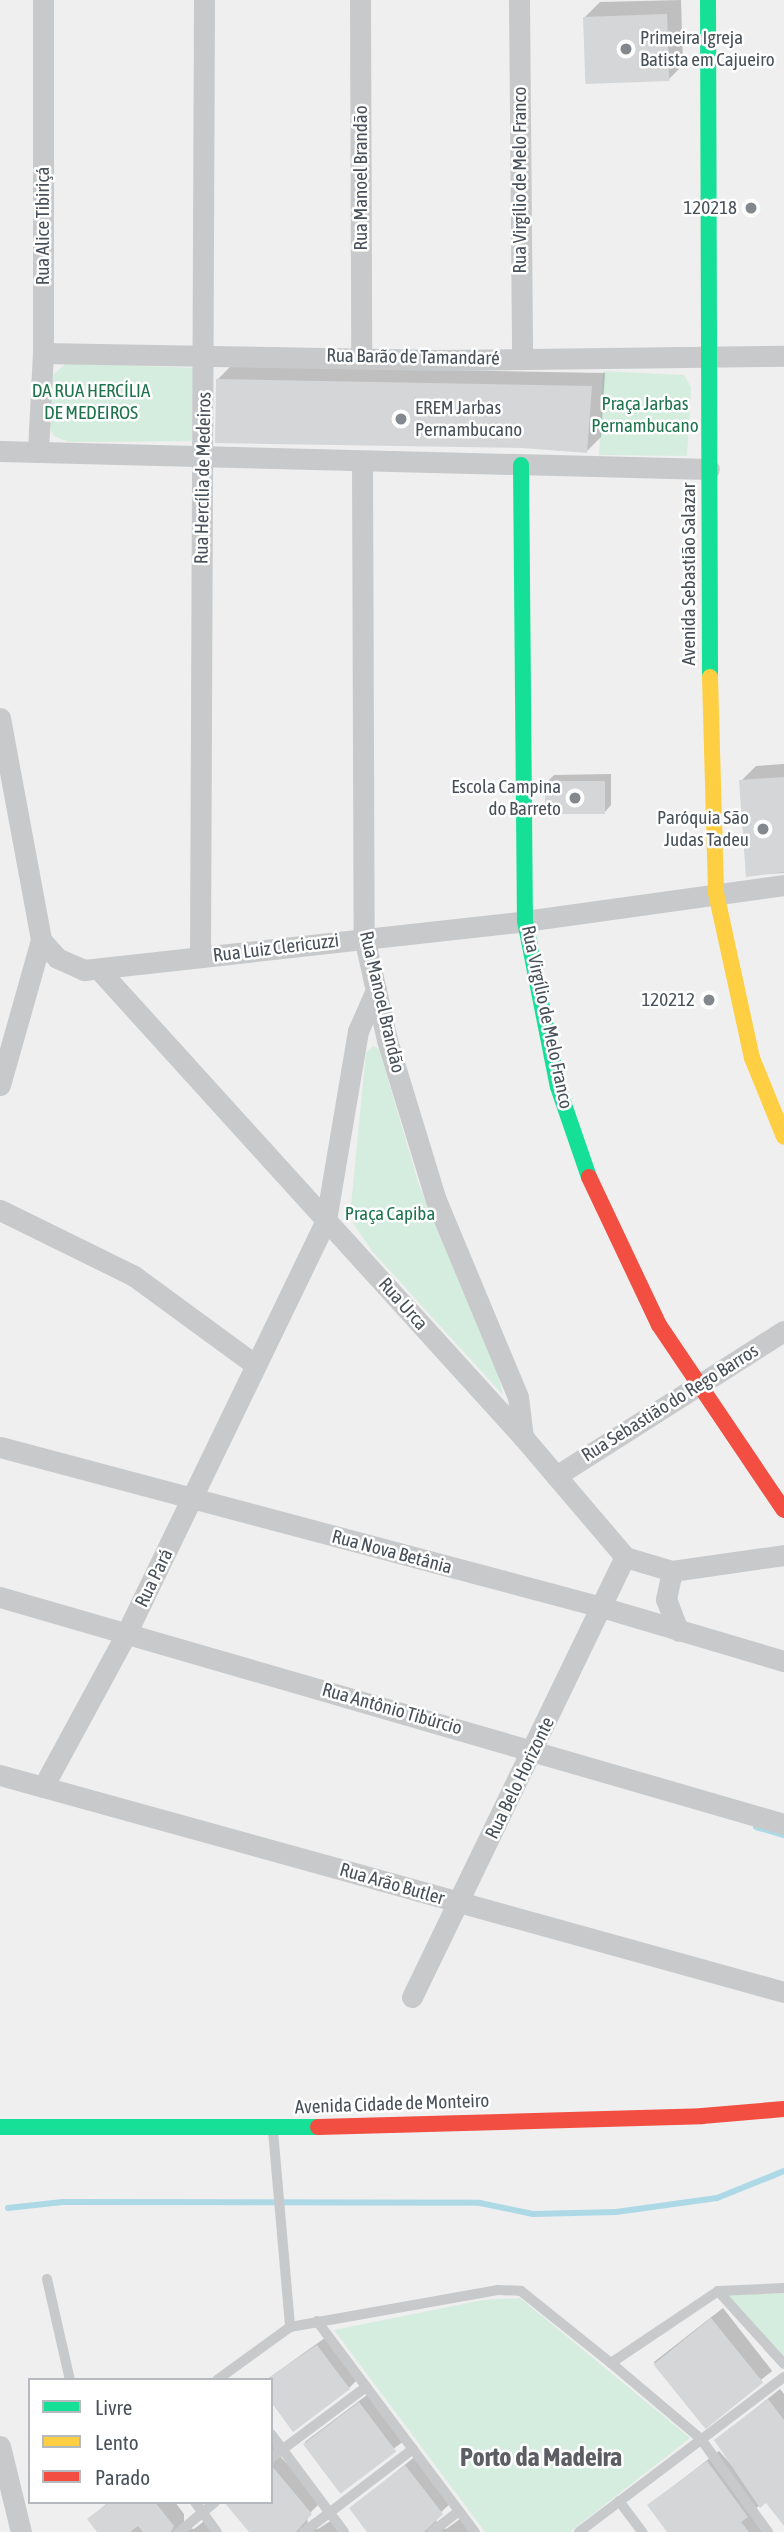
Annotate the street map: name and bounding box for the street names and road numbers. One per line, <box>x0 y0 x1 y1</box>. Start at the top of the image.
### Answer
street label: Rua Virgílio de Melo Franco <box>509 87 531 273</box>
street label: Rua Manoel Brandão <box>350 105 372 251</box>
street label: Rua Alice Tibiriçá <box>32 167 54 285</box>
street label: Rua Barão de Tamandaré <box>326 344 500 370</box>
street label: Rua Hercília de Medeiros <box>190 392 216 564</box>
street label: Avenida Sebastião Salazar <box>678 483 700 665</box>
street label: Rua Virgílio de Melo Franco <box>516 923 578 1111</box>
street label: Rua Luiz Clericuzzi <box>212 929 340 967</box>
street label: Rua Manoel Brandão <box>355 929 409 1075</box>
street label: Rua Urca <box>374 1273 432 1335</box>
street label: Rua Sebastião do Rego Barros <box>577 1339 763 1467</box>
street label: Rua Nova Betânia <box>329 1525 455 1579</box>
street label: Rua Pará <box>130 1545 178 1611</box>
street label: Rua Antônio Tibúrcio <box>319 1678 465 1740</box>
street label: Rua Belo Horizonte <box>481 1713 559 1843</box>
street label: Rua Arão Butler <box>337 1858 447 1910</box>
street label: Avenida Cidade de Monteiro <box>294 2089 490 2119</box>

